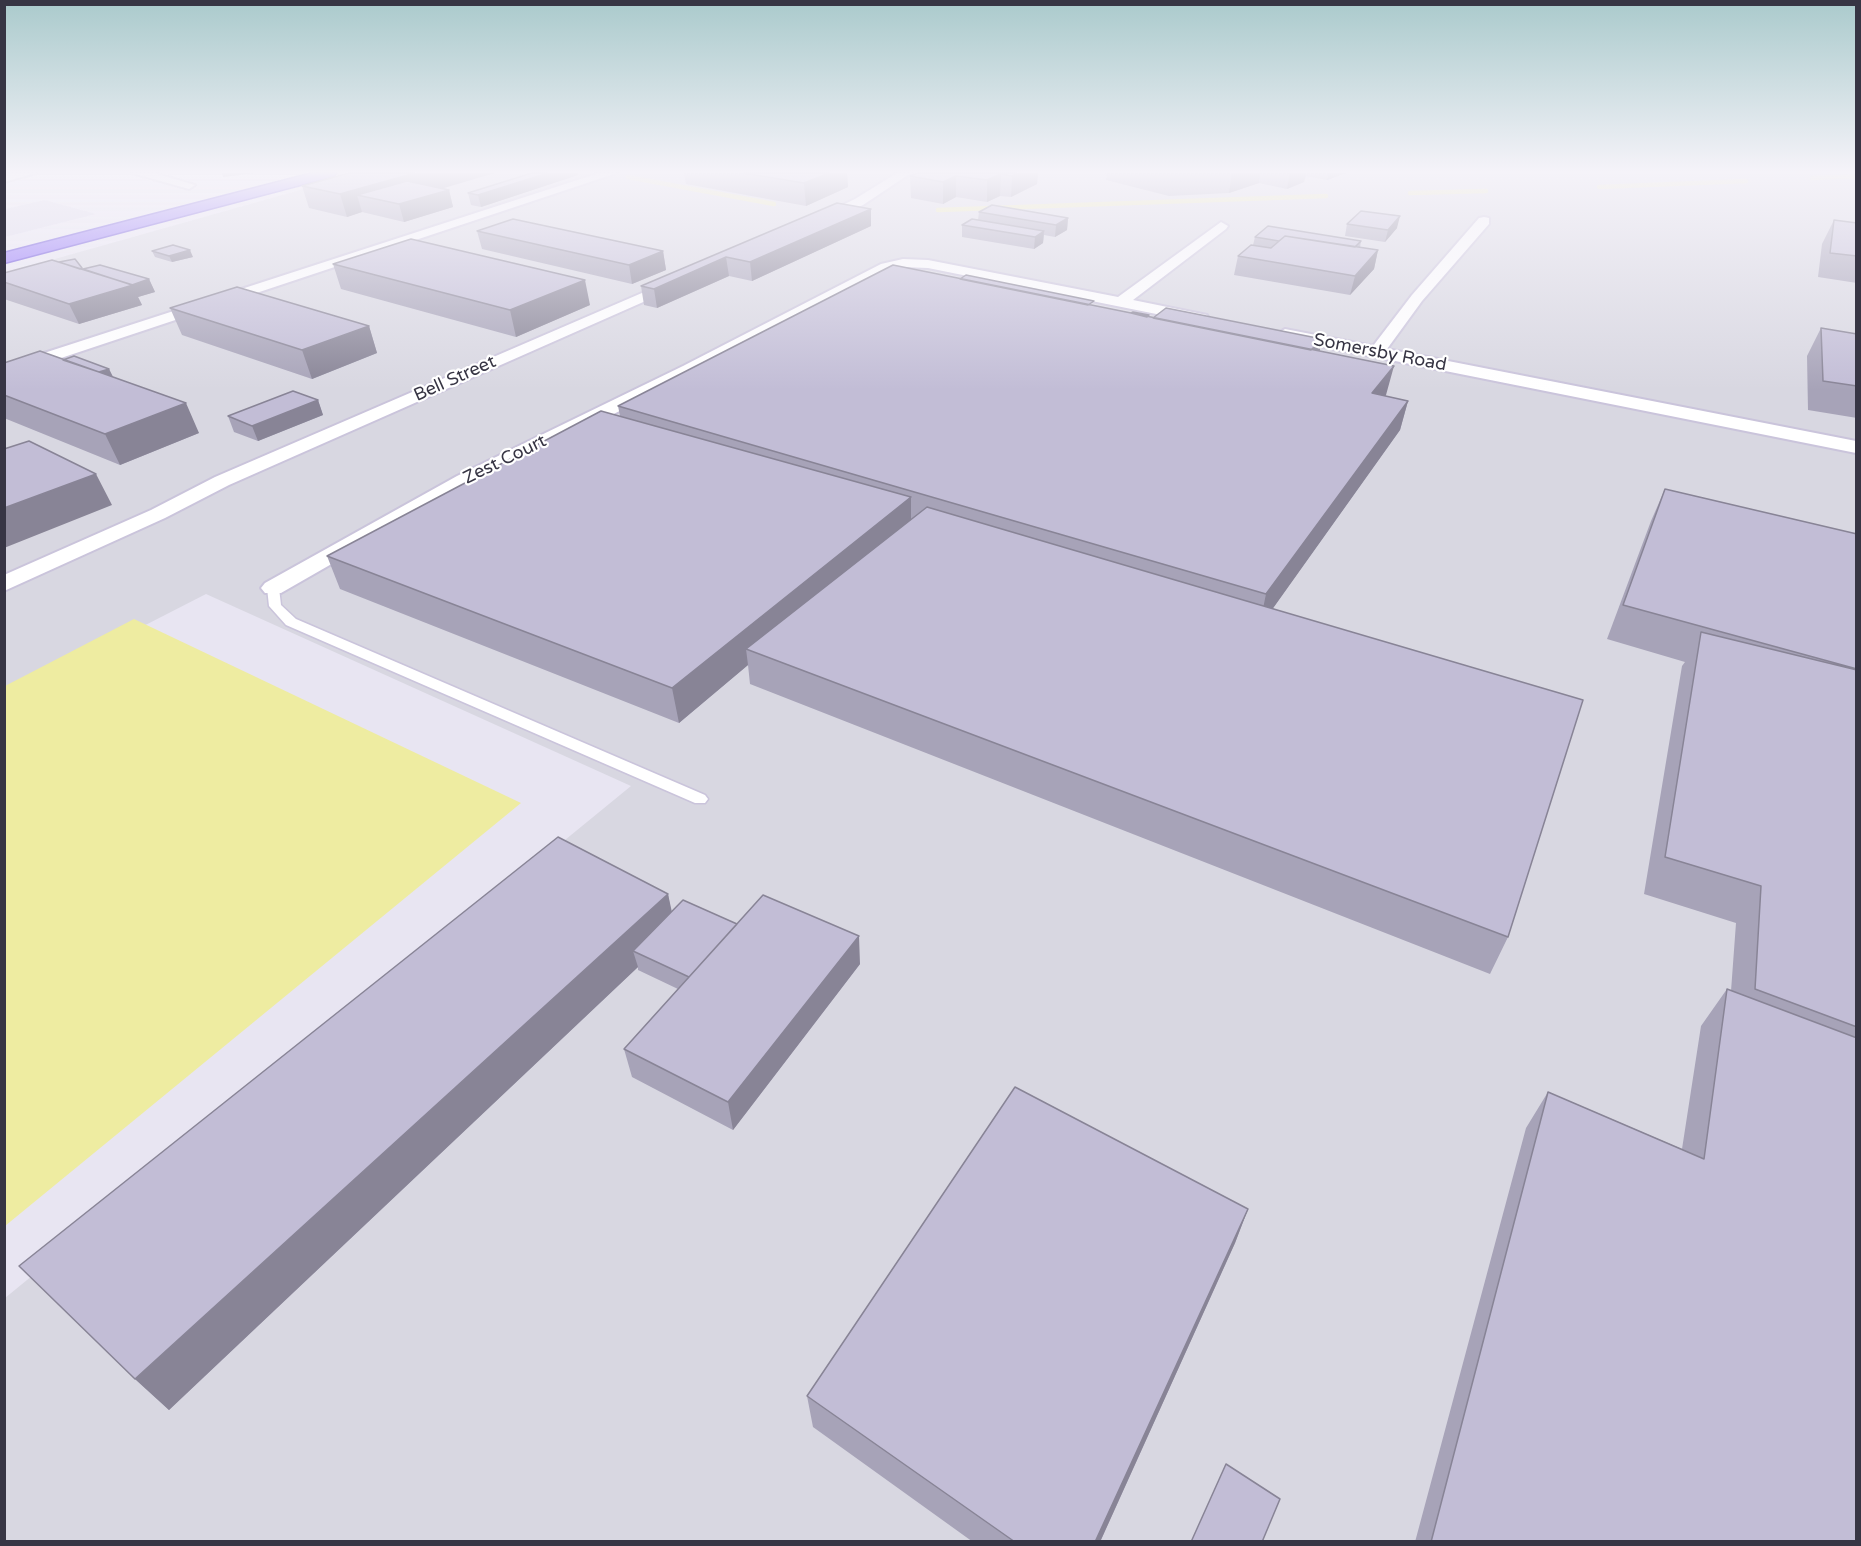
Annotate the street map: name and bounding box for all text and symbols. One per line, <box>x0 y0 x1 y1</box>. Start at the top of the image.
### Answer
street label: Somersby Road <box>1312 330 1448 376</box>
street label: Bell Street <box>411 351 499 407</box>
street label: Zest Court <box>460 431 550 489</box>

